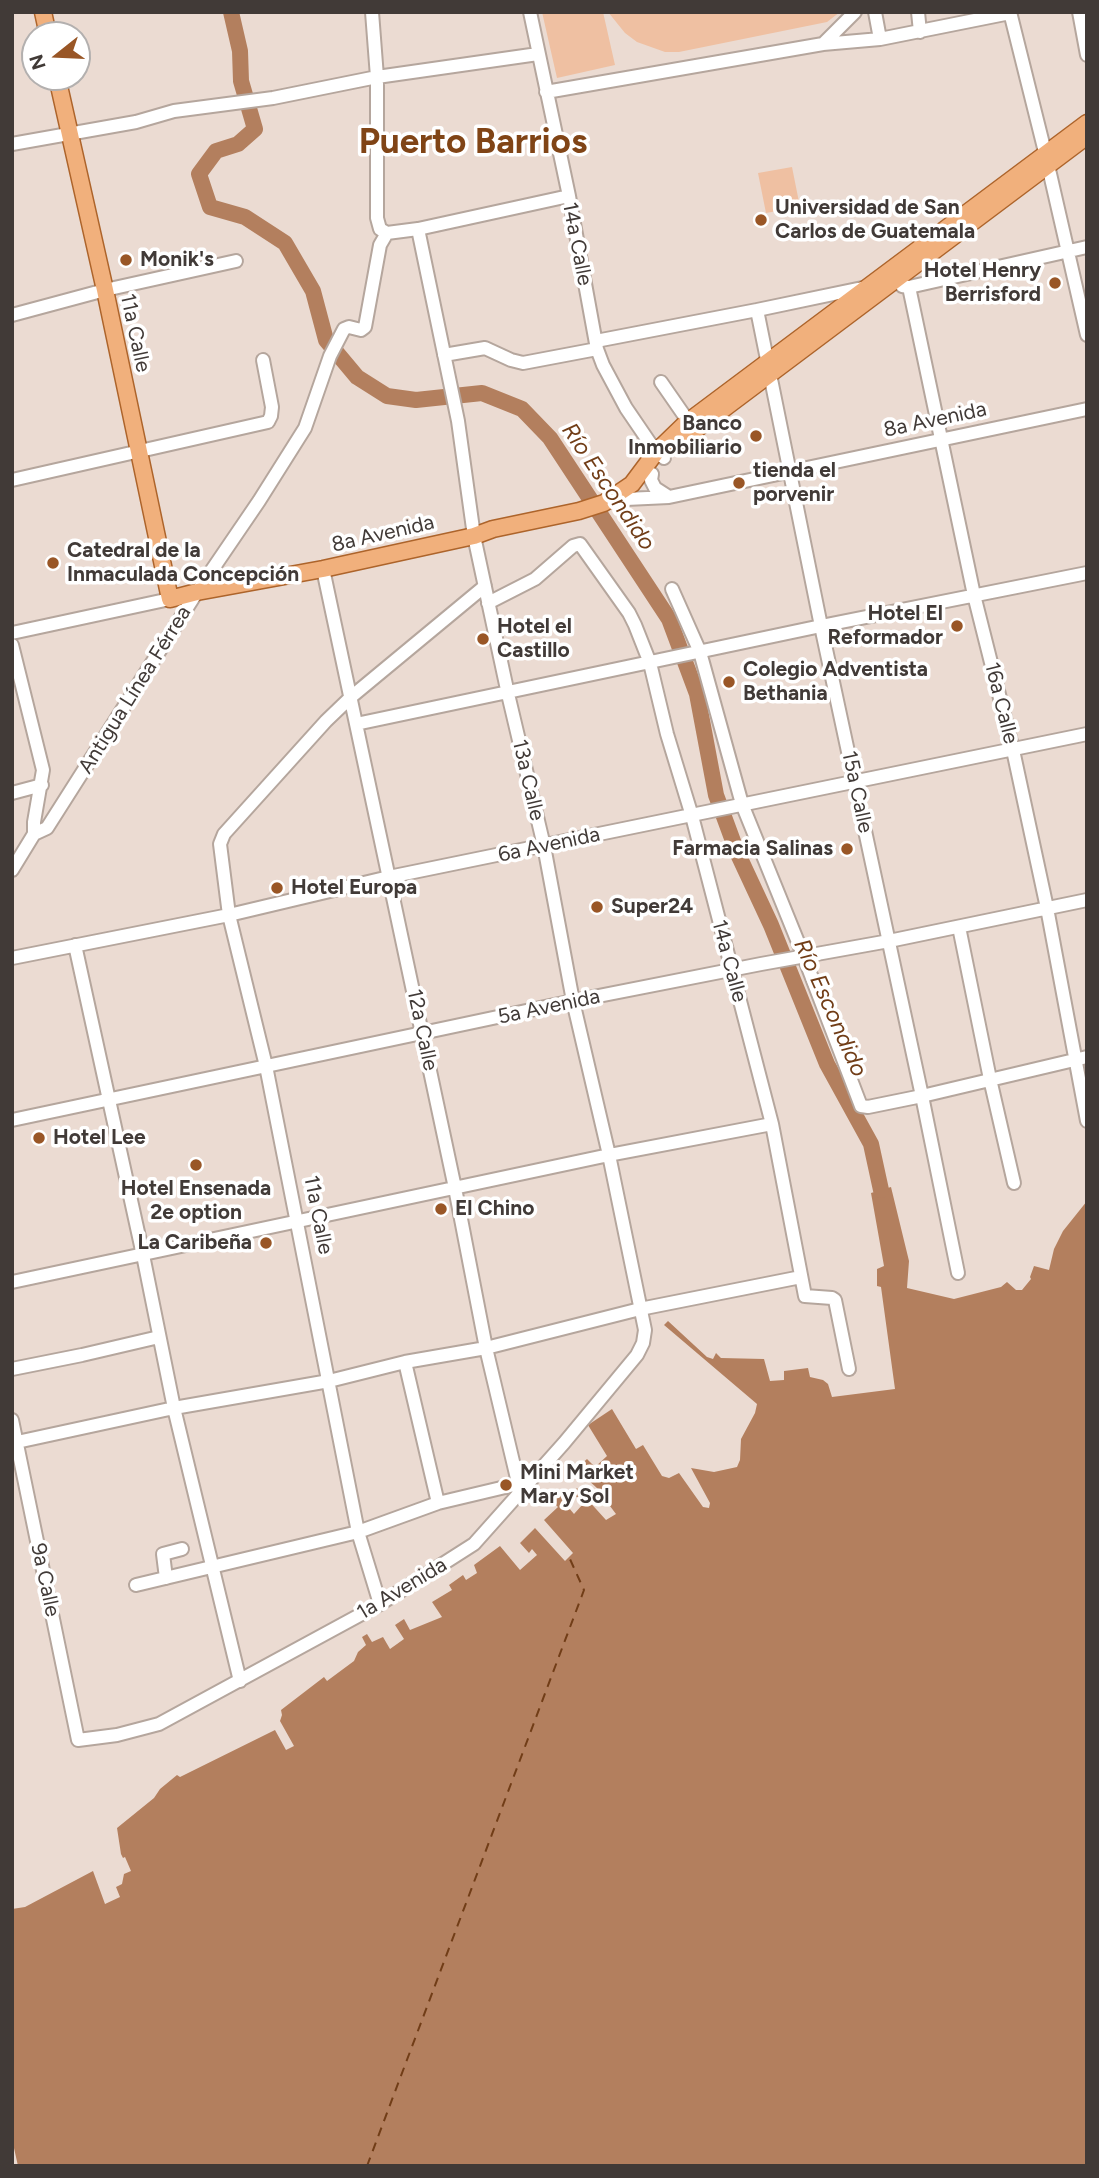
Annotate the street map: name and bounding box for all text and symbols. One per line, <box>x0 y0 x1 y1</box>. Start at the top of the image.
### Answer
north arrow <box>21 21 91 91</box>
text: N <box>24 51 51 73</box>
district label: Puerto Barrios <box>359 122 587 164</box>
place label: Universidad de San Carlos de Guatemala <box>775 195 975 245</box>
street label: 14a Calle <box>557 200 597 288</box>
marker: Universidad de San Carlos de Guatemala <box>753 212 769 228</box>
place label: Monik's <box>140 247 214 273</box>
marker: Monik's <box>118 252 134 268</box>
place label: Hotel Henry Berrisford <box>924 258 1041 308</box>
marker: Hotel Henry Berrisford <box>1047 275 1063 291</box>
street label: 11a Calle <box>114 291 156 375</box>
street label: 8a Avenida <box>881 397 989 443</box>
place label: Banco Inmobiliario <box>628 411 742 461</box>
water label: Río Escondido <box>555 418 661 556</box>
marker: Banco Inmobiliario <box>748 428 764 444</box>
place label: tienda el porvenir <box>753 458 836 508</box>
marker: tienda el porvenir <box>731 475 747 491</box>
street label: 8a Avenida <box>329 510 437 558</box>
place label: Catedral de la Inmaculada Concepción <box>67 538 299 588</box>
marker: Catedral de la Inmaculada Concepción <box>45 555 61 571</box>
place label: Hotel El Reformador <box>828 601 943 651</box>
street label: Antigua Línea Férrea <box>73 602 197 778</box>
place label: Hotel el Castillo <box>497 614 572 664</box>
marker: Hotel El Reformador <box>949 618 965 634</box>
marker: Hotel el Castillo <box>475 631 491 647</box>
place label: Colegio Adventista Bethania <box>743 657 928 707</box>
street label: 16a Calle <box>979 660 1023 746</box>
marker: Colegio Adventista Bethania <box>721 674 737 690</box>
street label: 13a Calle <box>506 737 550 823</box>
street label: 15a Calle <box>836 749 878 835</box>
street label: 6a Avenida <box>496 822 602 868</box>
place label: Farmacia Salinas <box>672 836 833 862</box>
marker: Farmacia Salinas <box>839 841 855 857</box>
place label: Hotel Europa <box>291 875 417 901</box>
marker: Hotel Europa <box>269 880 285 896</box>
place label: Super24 <box>611 894 693 920</box>
marker: Super24 <box>589 899 605 915</box>
street label: 14a Calle <box>706 917 752 1005</box>
water label: Río Escondido <box>787 935 873 1081</box>
street label: 5a Avenida <box>496 984 602 1030</box>
street label: 12a Calle <box>401 987 443 1073</box>
place label: Hotel Lee <box>53 1125 146 1151</box>
marker: Hotel Lee <box>31 1130 47 1146</box>
marker: Hotel Ensenada 2e option <box>188 1157 204 1173</box>
street label: 11a Calle <box>298 1173 338 1257</box>
place label: Hotel Ensenada 2e option <box>121 1176 271 1226</box>
place label: El Chino <box>455 1196 534 1222</box>
marker: El Chino <box>433 1201 449 1217</box>
place label: La Caribeña <box>137 1230 252 1256</box>
marker: La Caribeña <box>258 1235 274 1251</box>
place label: Mini Market Mar y Sol <box>520 1460 634 1510</box>
marker: Mini Market Mar y Sol <box>498 1477 514 1493</box>
street label: 9a Calle <box>25 1541 65 1619</box>
street label: 1a Avenida <box>353 1552 451 1626</box>

